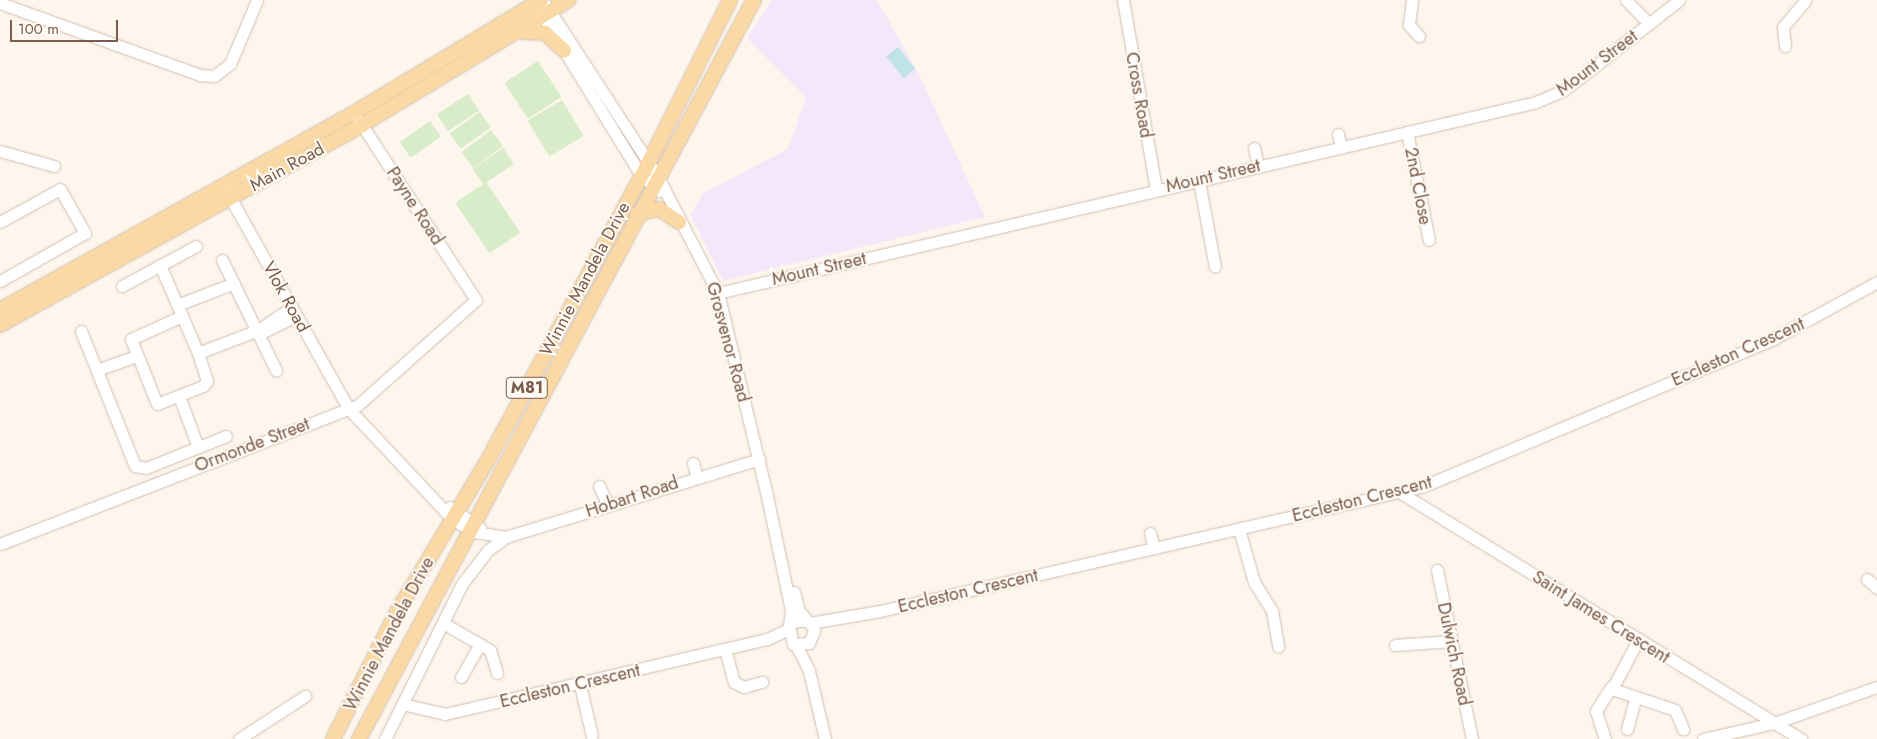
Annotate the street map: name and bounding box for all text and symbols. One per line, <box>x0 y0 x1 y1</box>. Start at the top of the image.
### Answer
scale bar <box>12 10 120 42</box>
text: 100 m <box>18 18 59 40</box>
street label: Mount Street <box>1552 25 1642 101</box>
street label: Cross Road <box>1121 50 1157 140</box>
street label: Main Road <box>246 138 328 196</box>
street label: 2nd Close <box>1400 146 1436 226</box>
street label: Mount Street <box>1164 155 1262 197</box>
street label: Payne Road <box>382 163 448 249</box>
street label: Winnie Mandela Drive <box>535 198 635 360</box>
street label: Mount Street <box>770 248 868 290</box>
street label: Vlok Road <box>258 258 314 336</box>
street label: Grosvenor Road <box>702 280 754 404</box>
street label: Eccleston Crescent <box>1668 313 1808 391</box>
road number: M81 <box>506 374 548 402</box>
street label: Ormonde Street <box>191 413 313 477</box>
street label: Eccleston Crescent <box>1290 471 1434 527</box>
street label: Hobart Road <box>583 472 681 522</box>
street label: Winnie Mandela Drive <box>339 553 439 715</box>
street label: Eccleston Crescent <box>896 564 1040 618</box>
street label: Saint James Crescent <box>1528 566 1674 668</box>
street label: Dulwich Road <box>1433 600 1475 708</box>
street label: Eccleston Crescent <box>498 659 642 713</box>

